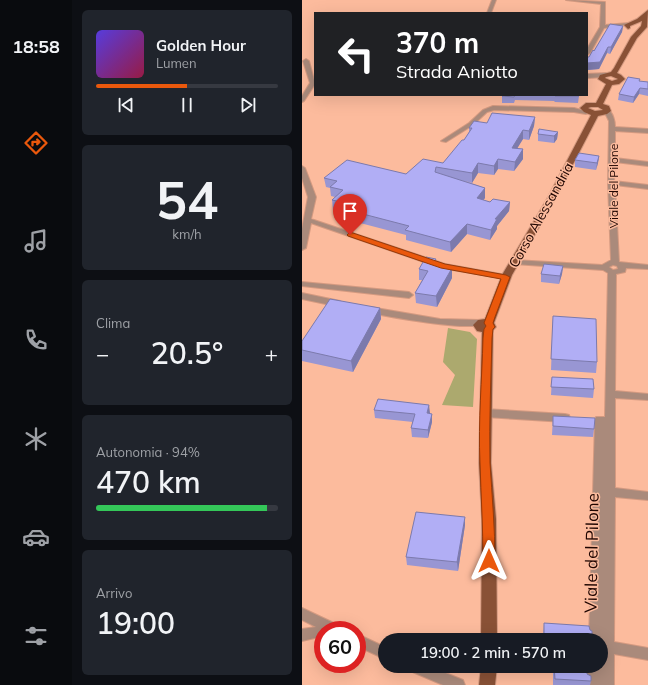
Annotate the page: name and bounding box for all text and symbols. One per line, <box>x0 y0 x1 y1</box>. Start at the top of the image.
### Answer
text: 370 m <box>396 25 479 60</box>
icon: left <box>330 28 382 80</box>
text: 18:58 <box>12 35 60 58</box>
text: Golden Hour <box>156 36 246 55</box>
text: Lumen <box>156 55 197 71</box>
text: Strada Aniotto <box>396 60 518 83</box>
icon: previous <box>115 94 137 116</box>
icon: pause <box>176 94 198 116</box>
icon: next <box>237 94 259 116</box>
icon: directions <box>22 129 50 157</box>
street label: Viale del Pilone <box>606 144 621 228</box>
street label: Corso Alessandria <box>505 159 577 271</box>
text: 54 <box>156 167 218 232</box>
pin <box>333 194 367 235</box>
icon: arrive <box>339 200 361 222</box>
text: km/h <box>172 226 202 242</box>
icon: music <box>22 227 50 255</box>
text: Clima <box>96 315 130 331</box>
icon: phone <box>22 326 50 354</box>
text: 20.5° <box>151 334 223 372</box>
text: − <box>96 340 109 368</box>
text: + <box>265 340 278 368</box>
icon: climate <box>22 425 50 453</box>
text: Autonomia · 94% <box>96 444 200 460</box>
text: 470 km <box>96 463 201 501</box>
street label: Viale del Pilone <box>579 493 603 613</box>
icon: car <box>22 523 50 551</box>
position arrow <box>468 540 510 582</box>
text: Arrivo <box>96 585 132 601</box>
text: 19:00 <box>96 604 175 642</box>
speed limit sign: 60 <box>314 621 366 673</box>
icon: filters <box>22 622 50 650</box>
text: 19:00 · 2 min · 570 m <box>420 643 566 662</box>

